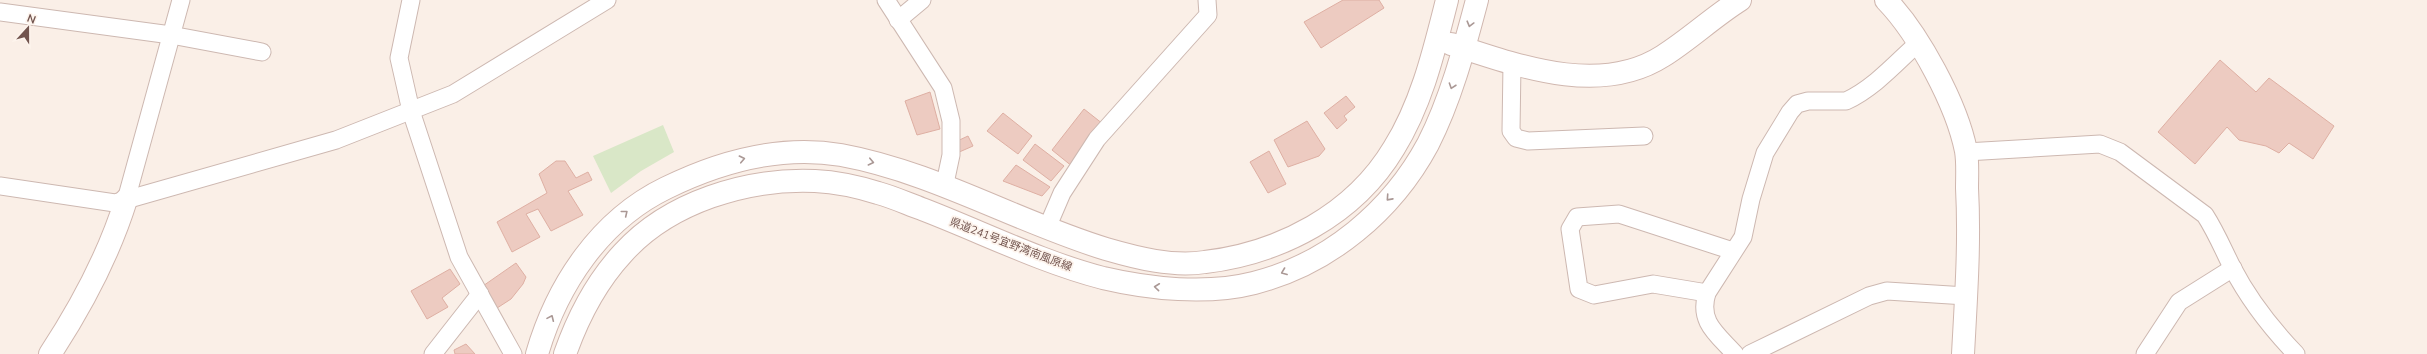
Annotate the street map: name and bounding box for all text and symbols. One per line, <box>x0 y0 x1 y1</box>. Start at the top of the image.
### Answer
north arrow <box>8 8 48 48</box>
text: N <box>25 11 38 27</box>
one-way arrow <box>1466 20 1475 27</box>
one-way arrow <box>1448 82 1457 89</box>
one-way arrow <box>739 156 746 164</box>
one-way arrow <box>868 158 874 166</box>
one-way arrow <box>1387 194 1394 201</box>
one-way arrow <box>621 211 628 218</box>
street label: 県道241号宜野湾南風原線 <box>948 214 1074 274</box>
one-way arrow <box>1281 267 1288 275</box>
one-way arrow <box>1154 283 1160 292</box>
one-way arrow <box>546 314 554 322</box>

